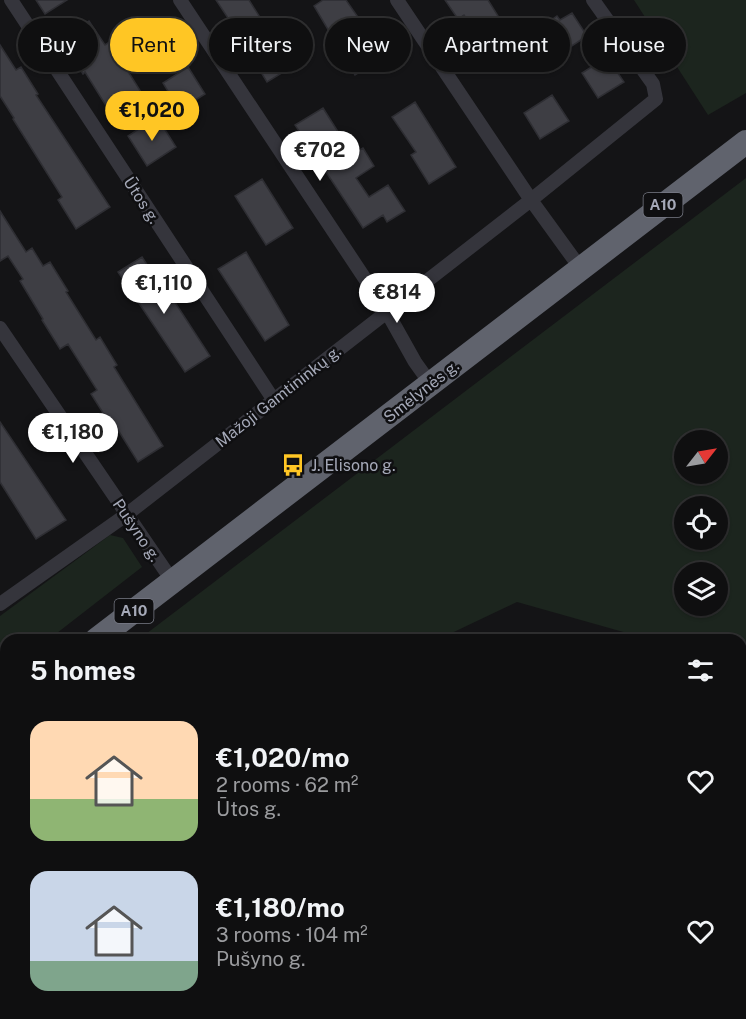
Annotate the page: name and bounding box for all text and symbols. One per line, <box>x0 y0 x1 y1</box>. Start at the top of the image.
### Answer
chip: Buy <box>18 18 98 72</box>
chip: Rent <box>110 18 197 72</box>
chip: Filters <box>209 18 313 72</box>
chip: New <box>325 18 411 72</box>
chip: Apartment <box>423 18 570 72</box>
chip: House <box>582 18 686 72</box>
pin: €1,020 <box>103 91 201 142</box>
text: €1,020 <box>119 98 185 122</box>
pin: €702 <box>284 131 356 182</box>
text: €702 <box>295 138 345 162</box>
street label: Ūtos g. <box>119 173 164 227</box>
road number: A10 <box>644 193 682 217</box>
pin: €1,110 <box>115 264 213 315</box>
text: €1,110 <box>135 271 193 295</box>
pin: €814 <box>361 273 433 324</box>
text: €814 <box>373 280 421 304</box>
street label: Mažoji Gamtininkų g. <box>212 341 345 451</box>
street label: Smėlynės g. <box>380 356 463 427</box>
pin: €1,180 <box>24 413 122 464</box>
text: €1,180 <box>42 420 104 444</box>
north arrow <box>674 430 728 484</box>
map controls <box>674 430 728 616</box>
bus stop icon: J. Elisono g. <box>280 452 306 478</box>
place label: J. Elisono g. <box>311 456 396 475</box>
street label: Pušyno g. <box>109 495 165 565</box>
button: locate <box>674 496 728 550</box>
button: layers <box>674 562 728 616</box>
road number: A10 <box>114 599 154 623</box>
icon: filters <box>684 654 717 687</box>
text: 5 homes <box>30 655 136 686</box>
text: €1,020/mo <box>216 742 349 773</box>
icon: home <box>78 745 150 817</box>
icon: heart <box>684 765 717 798</box>
text: 2 rooms · 62 m² <box>216 773 358 797</box>
text: Ūtos g. <box>216 797 281 821</box>
text: €1,180/mo <box>216 892 345 923</box>
icon: home <box>78 895 150 967</box>
icon: heart <box>684 915 717 948</box>
text: 3 rooms · 104 m² <box>216 923 368 947</box>
text: Pušyno g. <box>216 947 306 971</box>

